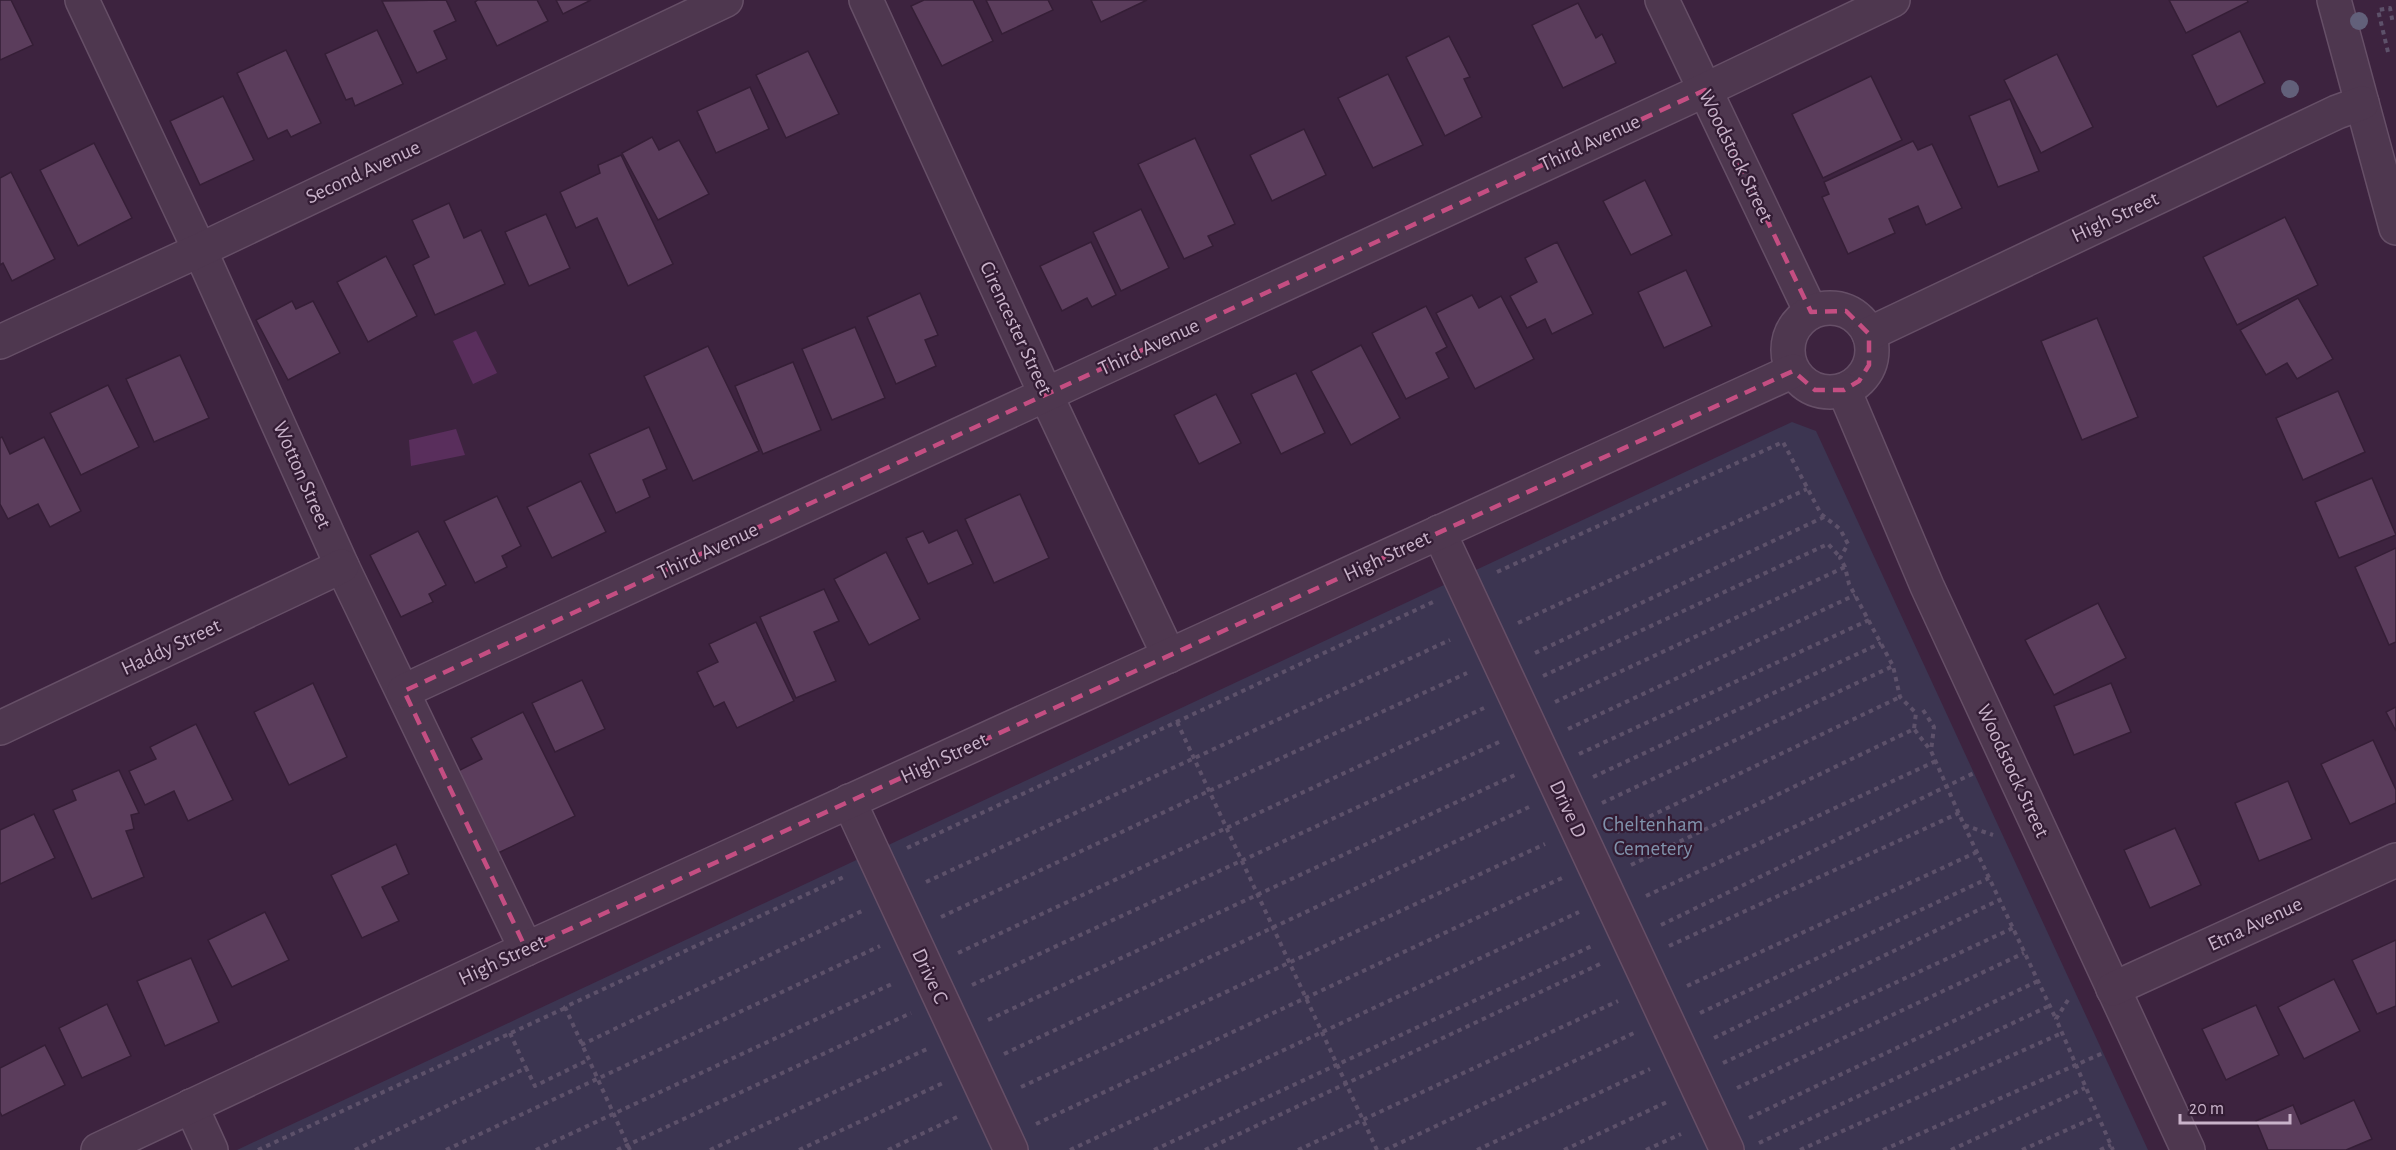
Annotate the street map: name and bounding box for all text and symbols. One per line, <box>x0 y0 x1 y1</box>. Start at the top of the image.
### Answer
street label: Woodstock Street <box>1695 87 1777 226</box>
street label: Third Avenue <box>1536 111 1644 175</box>
street label: Second Avenue <box>302 136 424 208</box>
street label: High Street <box>2068 188 2162 246</box>
street label: Cirencester Street <box>976 258 1056 398</box>
street label: Third Avenue <box>1095 315 1203 379</box>
street label: Wotton Street <box>269 418 335 532</box>
street label: Third Avenue <box>654 519 762 583</box>
street label: High Street <box>1340 527 1434 585</box>
street label: Haddy Street <box>118 615 224 679</box>
street label: Woodstock Street <box>1973 701 2053 841</box>
street label: High Street <box>897 729 991 787</box>
street label: Drive D <box>1546 777 1590 841</box>
park label: Cheltenham Cemetery <box>1603 814 1703 859</box>
street label: Etna Avenue <box>2205 893 2305 955</box>
street label: High Street <box>455 931 549 989</box>
street label: Drive C <box>908 945 952 1007</box>
scale bar <box>2180 1087 2290 1125</box>
text: 20 m <box>2189 1100 2224 1118</box>

